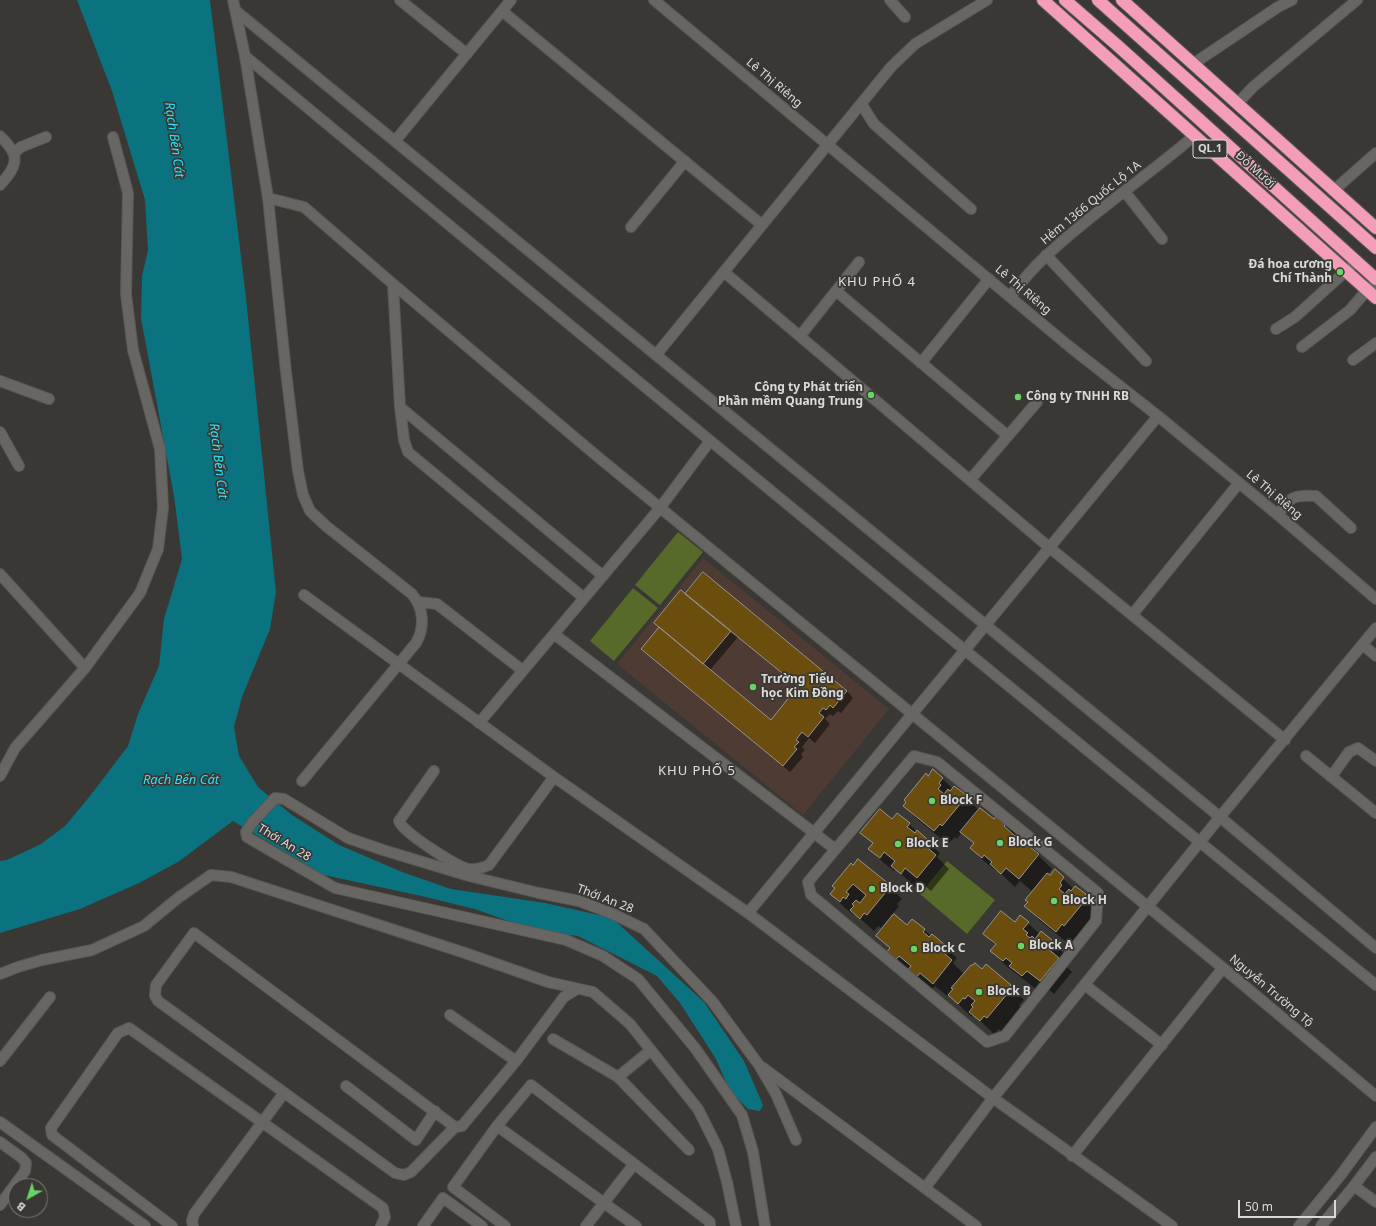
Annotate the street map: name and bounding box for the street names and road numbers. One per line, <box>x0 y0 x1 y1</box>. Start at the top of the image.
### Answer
street label: Lê Thị Riêng <box>743 55 805 111</box>
road number: QL.1 <box>1193 140 1227 158</box>
street label: Đỗ Mười <box>1232 148 1278 192</box>
street label: Hẻm 1366 Quốc Lộ 1A <box>1038 158 1144 248</box>
street label: Lê Thị Riêng <box>992 262 1054 318</box>
street label: Lê Thị Riêng <box>1243 467 1305 523</box>
street label: Thới An 28 <box>255 821 313 865</box>
street label: Thới An 28 <box>575 882 635 916</box>
street label: Nguyễn Trường Tộ <box>1226 952 1316 1030</box>

